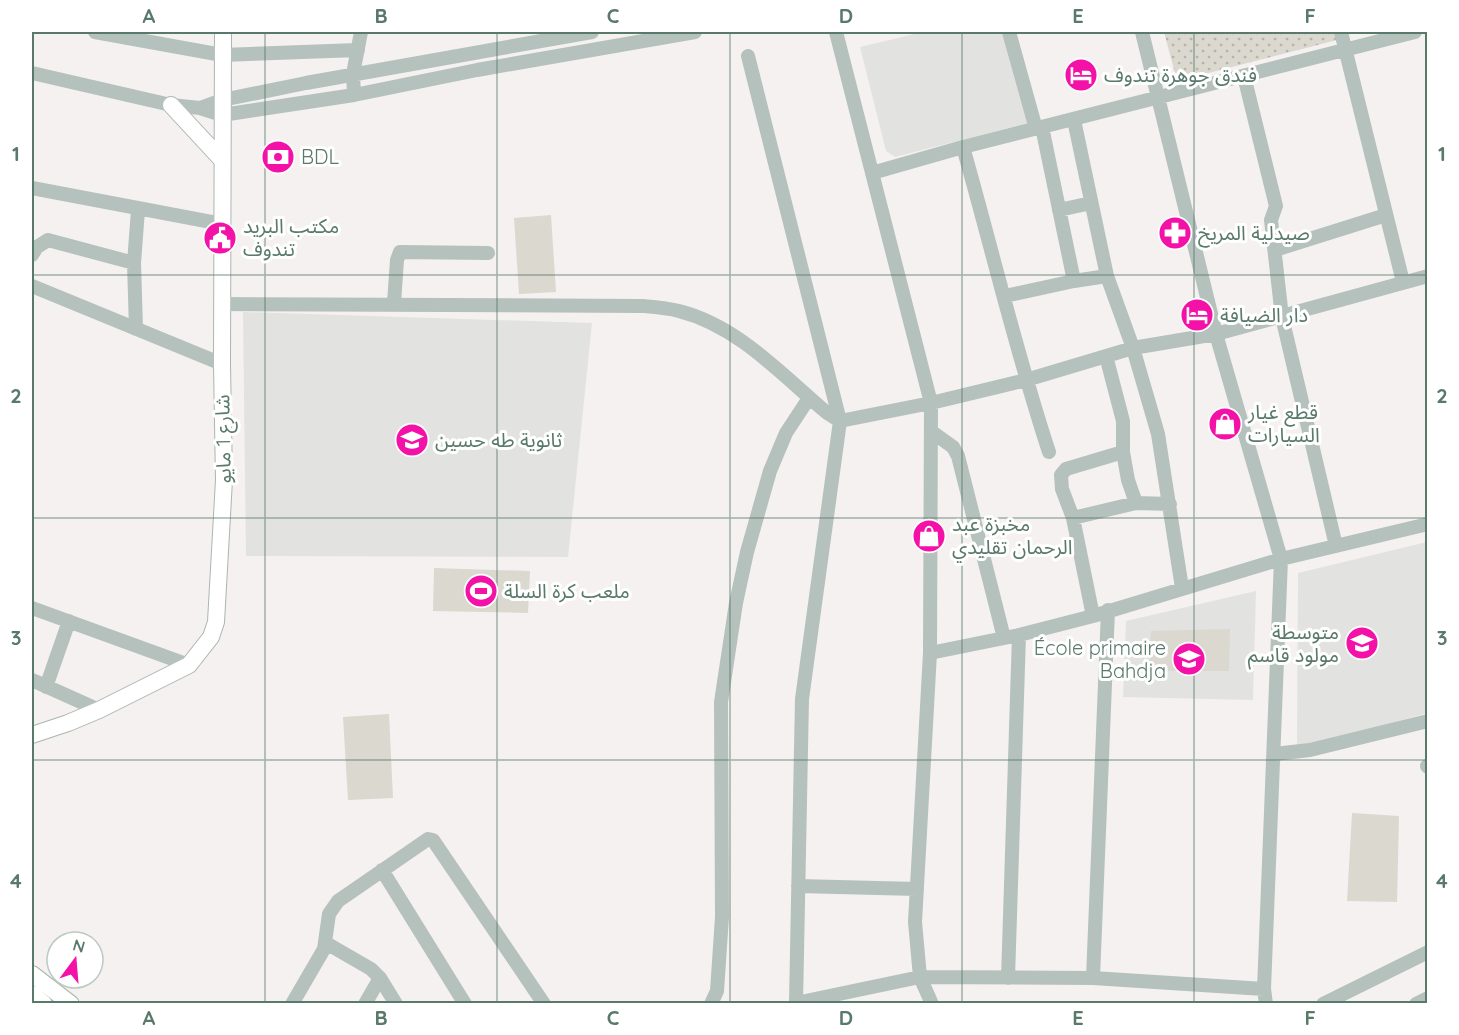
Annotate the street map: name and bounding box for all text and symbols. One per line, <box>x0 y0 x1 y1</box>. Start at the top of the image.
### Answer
text: A <box>143 3 156 28</box>
text: B <box>374 3 388 28</box>
text: C <box>607 3 620 28</box>
text: D <box>839 3 853 28</box>
text: E <box>1072 3 1084 28</box>
text: F <box>1304 3 1316 28</box>
hotel icon: فندق جوهرة تندوف <box>1063 57 1099 93</box>
place label: فندق جوهرة تندوف <box>1104 62 1257 87</box>
bank icon: BDL <box>260 139 296 175</box>
text: 1 <box>12 141 20 166</box>
text: 1 <box>1438 141 1446 166</box>
place label: BDL <box>301 144 339 169</box>
place label: مكتب البريد تندوف <box>243 213 339 261</box>
pharmacy icon: صيدلية المريخ <box>1157 215 1193 251</box>
public building icon: مكتب البريد تندوف <box>202 220 238 256</box>
place label: صيدلية المريخ <box>1198 220 1310 248</box>
hotel icon: دار الضيافة <box>1179 297 1215 333</box>
place label: دار الضيافة <box>1220 302 1308 327</box>
text: 2 <box>10 383 22 408</box>
text: 2 <box>1436 383 1448 408</box>
street label: شارع 1 مايو <box>209 394 239 484</box>
place label: قطع غيار السيارات <box>1247 399 1320 447</box>
shop icon: قطع غيار السيارات <box>1207 406 1243 442</box>
school or university icon: ثانوية طه حسين <box>394 422 430 458</box>
place label: ثانوية طه حسين <box>435 427 562 452</box>
place label: مخبزة عبد الرحمان تقليدي <box>952 511 1073 563</box>
shop icon: مخبزة عبد الرحمان تقليدي <box>911 518 947 554</box>
sports icon: ملعب كرة السلة <box>463 573 499 609</box>
place label: ملعب كرة السلة <box>504 578 630 603</box>
place label: متوسطة مولود قاسم <box>1248 619 1339 670</box>
text: 3 <box>11 625 21 650</box>
school or university icon: متوسطة مولود قاسم <box>1344 625 1380 661</box>
text: 3 <box>1437 625 1447 650</box>
place label: École primaire Bahdja <box>1034 635 1166 683</box>
school or university icon: École primaire Bahdja <box>1171 641 1207 677</box>
text: 4 <box>10 868 22 893</box>
text: 4 <box>1436 868 1448 893</box>
north arrow <box>45 930 105 990</box>
text: N <box>71 934 88 957</box>
text: A <box>143 1005 156 1030</box>
text: B <box>374 1005 388 1030</box>
text: C <box>607 1005 620 1030</box>
text: D <box>839 1005 853 1030</box>
text: E <box>1072 1005 1084 1030</box>
text: F <box>1304 1005 1316 1030</box>

